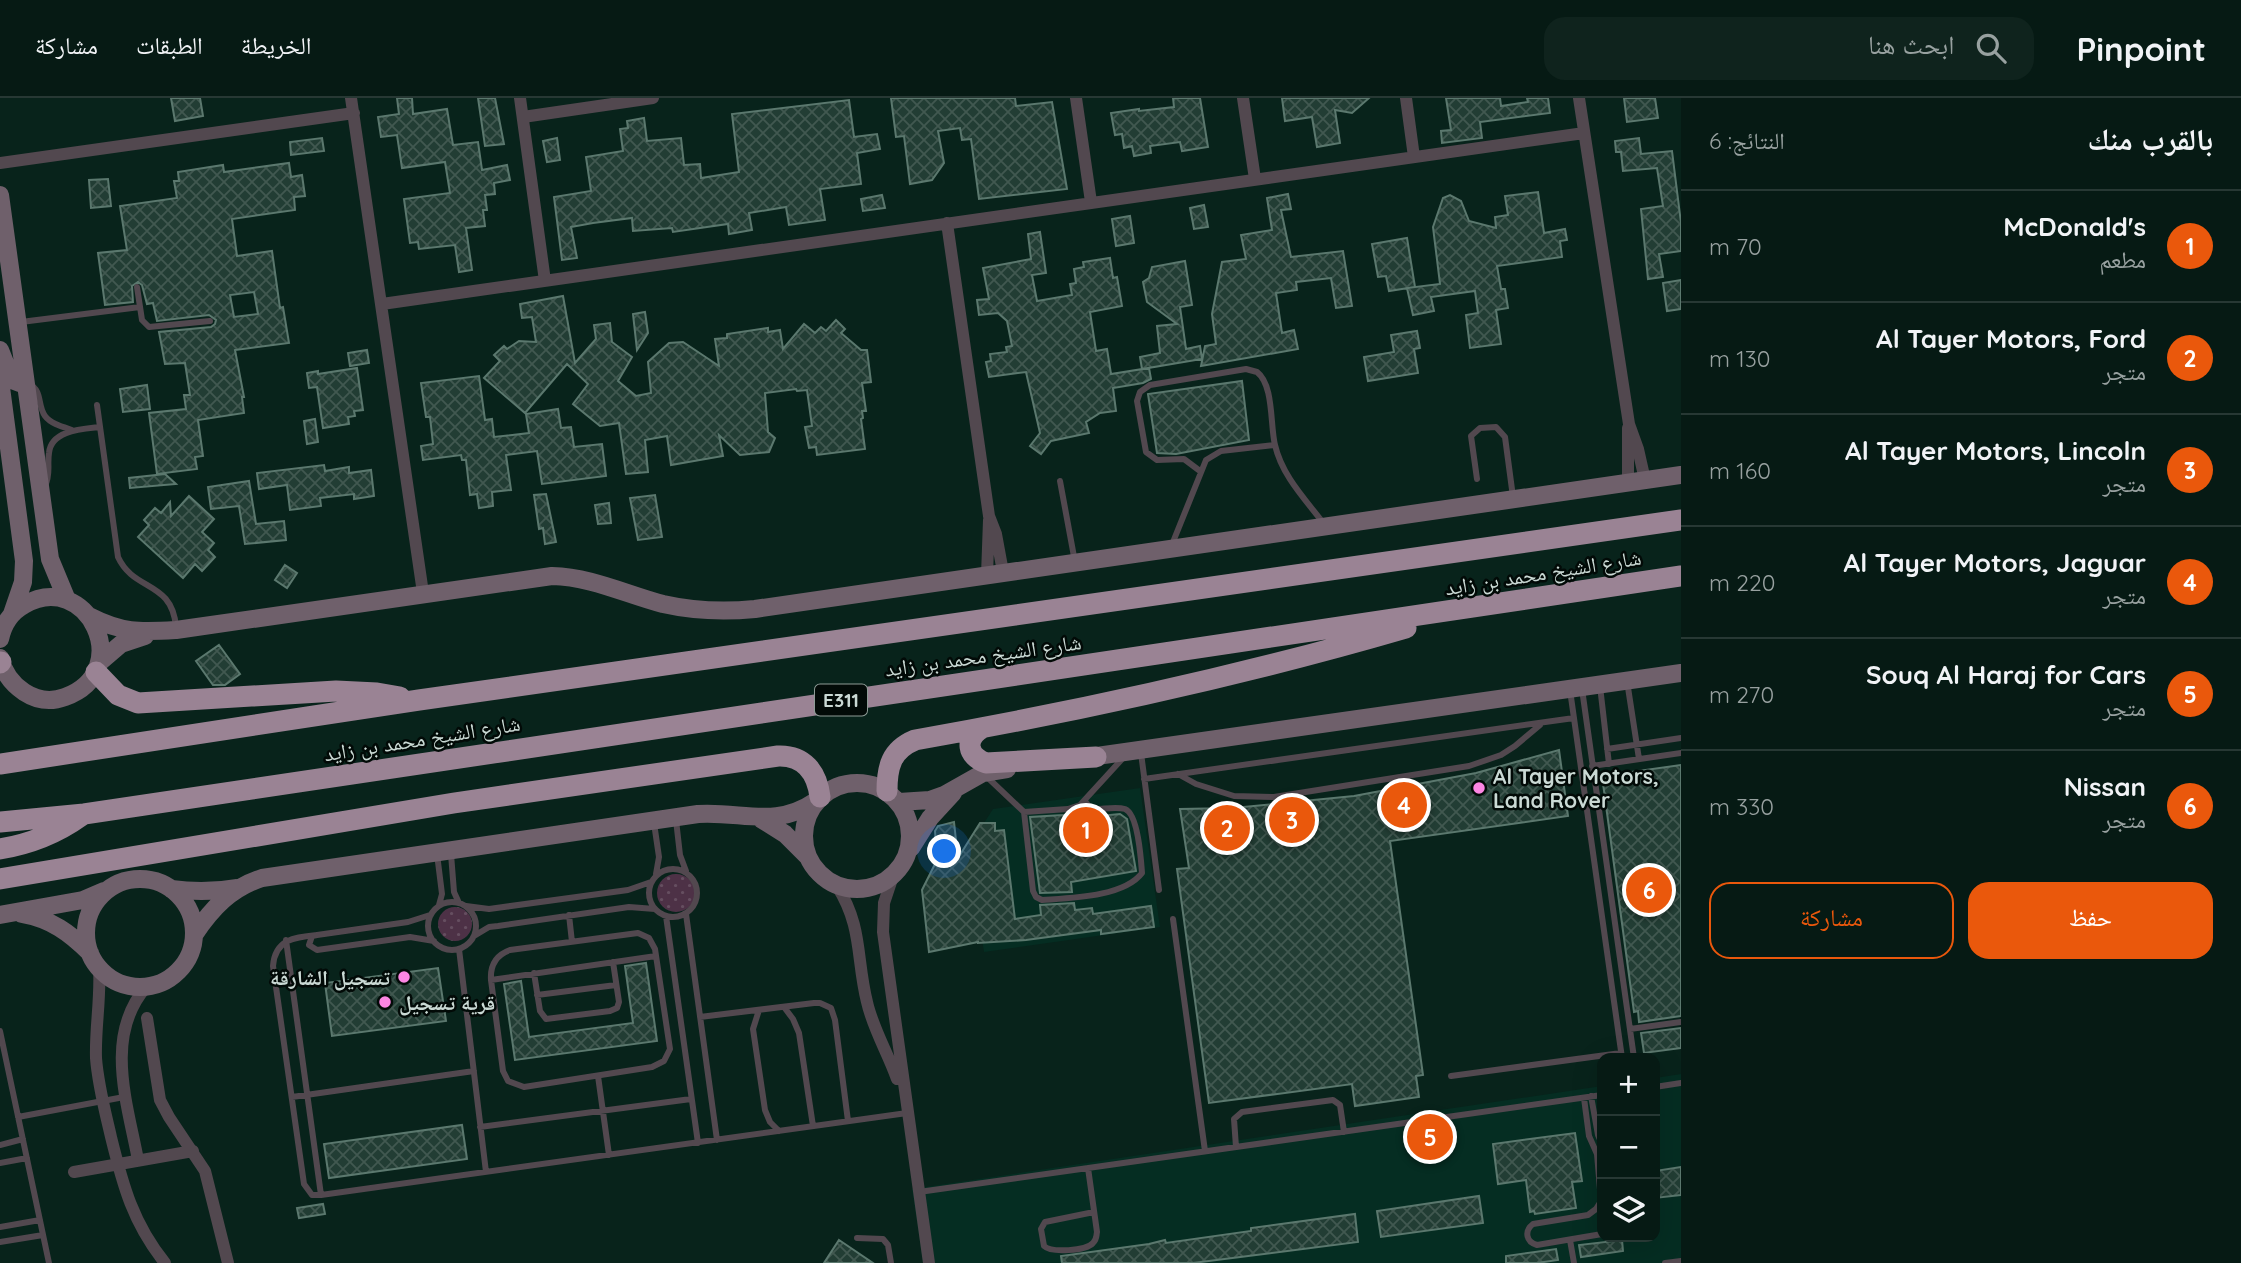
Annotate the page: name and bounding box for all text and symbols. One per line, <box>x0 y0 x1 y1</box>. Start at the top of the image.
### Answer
search box <box>1544 17 2034 80</box>
text: ابحث هنا <box>1868 28 1954 61</box>
text: Pinpoint <box>2076 28 2206 69</box>
icon: search <box>1972 29 2010 67</box>
text: مشاركة <box>35 30 98 60</box>
text: الطبقات <box>136 30 203 60</box>
text: الخريطة <box>241 30 311 60</box>
text: بالقرب منك <box>2088 120 2213 158</box>
text: النتائج: 6 <box>1709 126 1785 155</box>
text: McDonald's <box>2003 210 2146 243</box>
text: 70 m <box>1709 232 1762 261</box>
text: 1 <box>2186 232 2194 261</box>
text: مطعم <box>2099 245 2146 274</box>
text: Al Tayer Motors, Ford <box>1876 322 2146 355</box>
text: 130 m <box>1709 344 1771 373</box>
text: 2 <box>2183 344 2197 373</box>
text: متجر <box>2103 357 2146 386</box>
text: Al Tayer Motors, Lincoln <box>1845 434 2146 467</box>
text: 160 m <box>1709 456 1771 485</box>
text: 3 <box>2184 456 2196 485</box>
text: متجر <box>2103 469 2146 498</box>
street label: شارع الشيخ محمد بن زايد <box>1443 544 1643 601</box>
text: Al Tayer Motors, Jaguar <box>1844 546 2146 579</box>
text: 220 m <box>1709 568 1775 597</box>
text: 4 <box>2183 568 2197 597</box>
text: متجر <box>2103 581 2146 610</box>
street label: شارع الشيخ محمد بن زايد <box>883 628 1083 683</box>
text: Souq Al Haraj for Cars <box>1866 658 2146 691</box>
text: 270 m <box>1709 680 1774 709</box>
text: 5 <box>2183 680 2197 709</box>
road number: E311 <box>815 684 867 716</box>
text: متجر <box>2103 693 2146 722</box>
street label: شارع الشيخ محمد بن زايد <box>322 710 522 767</box>
place label: Al Tayer Motors, Land Rover <box>1493 763 1659 813</box>
text: Nissan <box>2064 770 2146 803</box>
pin: 4 <box>1381 779 1427 831</box>
marker: Al Tayer Motors, Land Rover <box>1471 780 1487 796</box>
text: 330 m <box>1709 792 1774 821</box>
text: 6 <box>2184 792 2196 821</box>
pin: 3 <box>1269 794 1315 846</box>
pin: 2 <box>1204 802 1250 854</box>
pin: 1 <box>1063 804 1109 856</box>
text: متجر <box>2103 805 2146 834</box>
your location <box>927 834 961 868</box>
pin: 6 <box>1626 864 1672 916</box>
button: مشاركة <box>1709 882 1954 959</box>
button: حفظ <box>1968 882 2213 959</box>
place label: تسجيل الشارقة <box>270 964 390 991</box>
marker: تسجيل الشارقة <box>396 969 412 985</box>
place label: قرية تسجيل <box>399 989 495 1016</box>
marker: قرية تسجيل <box>377 994 393 1010</box>
map controls <box>1597 1053 1660 1242</box>
button: + <box>1597 1053 1660 1116</box>
pin: 5 <box>1407 1111 1453 1163</box>
button: − <box>1597 1116 1660 1179</box>
button: layers <box>1597 1179 1660 1242</box>

